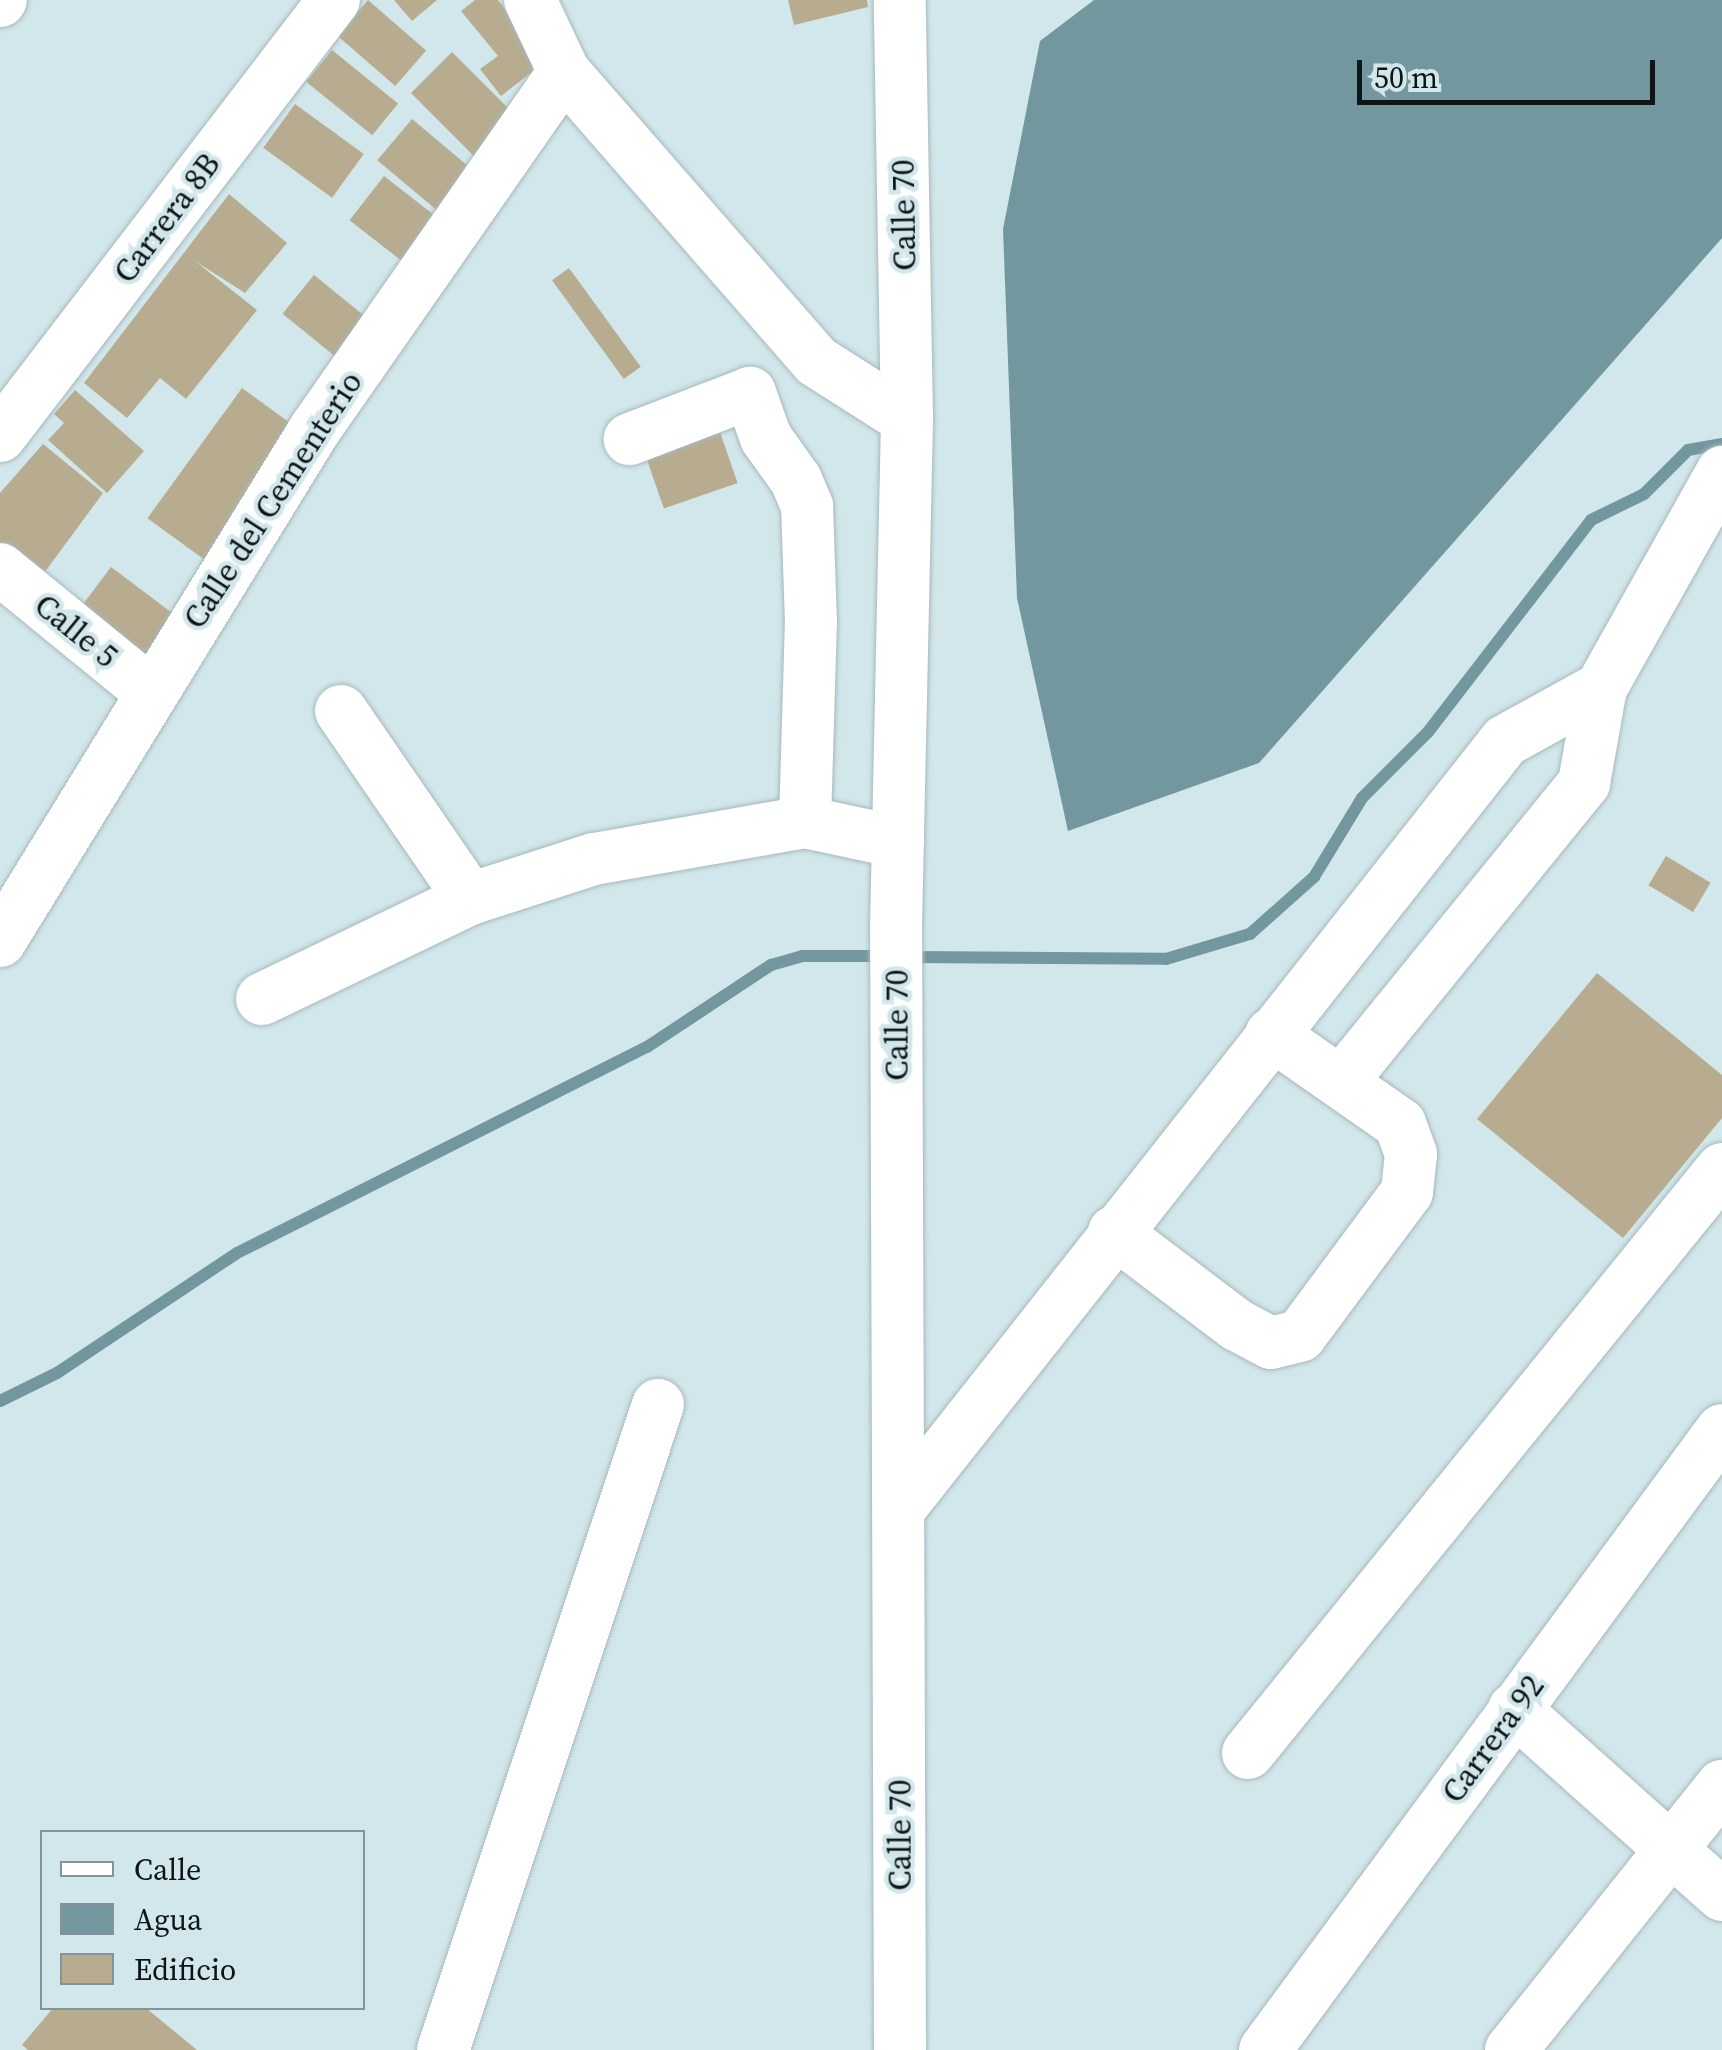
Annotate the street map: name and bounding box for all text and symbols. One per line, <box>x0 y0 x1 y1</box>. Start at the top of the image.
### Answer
scale bar <box>1362 40 1660 102</box>
text: 50 m <box>1374 57 1438 98</box>
street label: Carrera 8B <box>106 146 228 290</box>
street label: Calle 70 <box>884 159 924 271</box>
street label: Calle del Cementerio <box>176 364 370 636</box>
street label: Calle 5 <box>27 586 125 676</box>
street label: Calle 70 <box>878 969 916 1081</box>
street label: Carrera 92 <box>1434 1668 1552 1810</box>
street label: Calle 70 <box>881 1779 919 1891</box>
legend <box>40 1830 365 2010</box>
text: Calle <box>134 1849 201 1890</box>
text: Agua <box>134 1899 202 1940</box>
text: Edificio <box>134 1949 236 1990</box>

